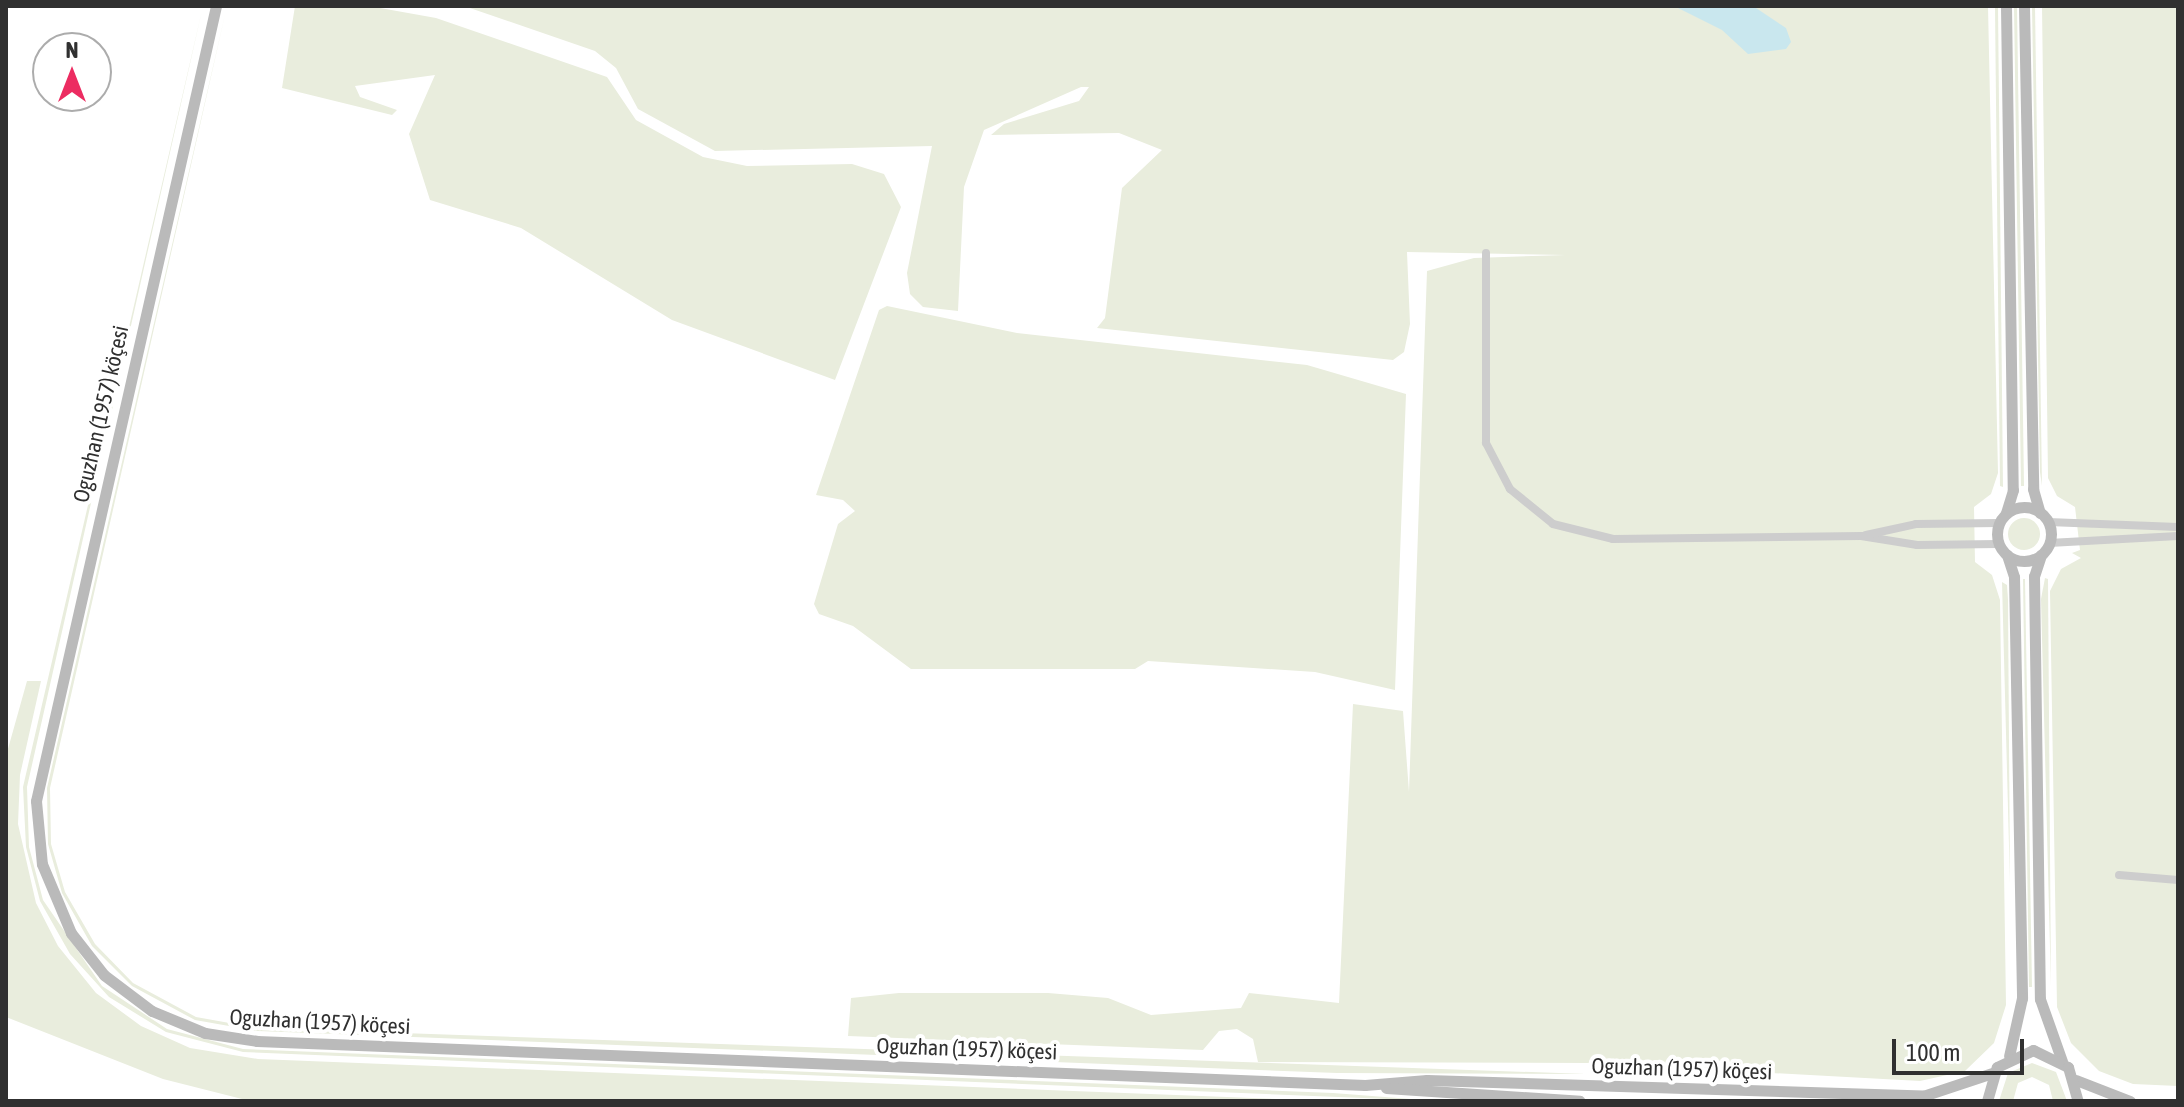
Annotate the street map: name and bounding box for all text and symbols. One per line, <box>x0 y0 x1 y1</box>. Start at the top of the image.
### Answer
north arrow <box>32 32 112 112</box>
text: N <box>66 37 78 63</box>
street label: Oguzhan (1957) köçesi <box>68 323 134 505</box>
street label: Oguzhan (1957) köçesi <box>229 1004 411 1040</box>
scale bar <box>1896 1023 2028 1073</box>
street label: Oguzhan (1957) köçesi <box>876 1033 1058 1065</box>
text: 100 m <box>1906 1039 1960 1066</box>
street label: Oguzhan (1957) köçesi <box>1591 1053 1773 1085</box>

